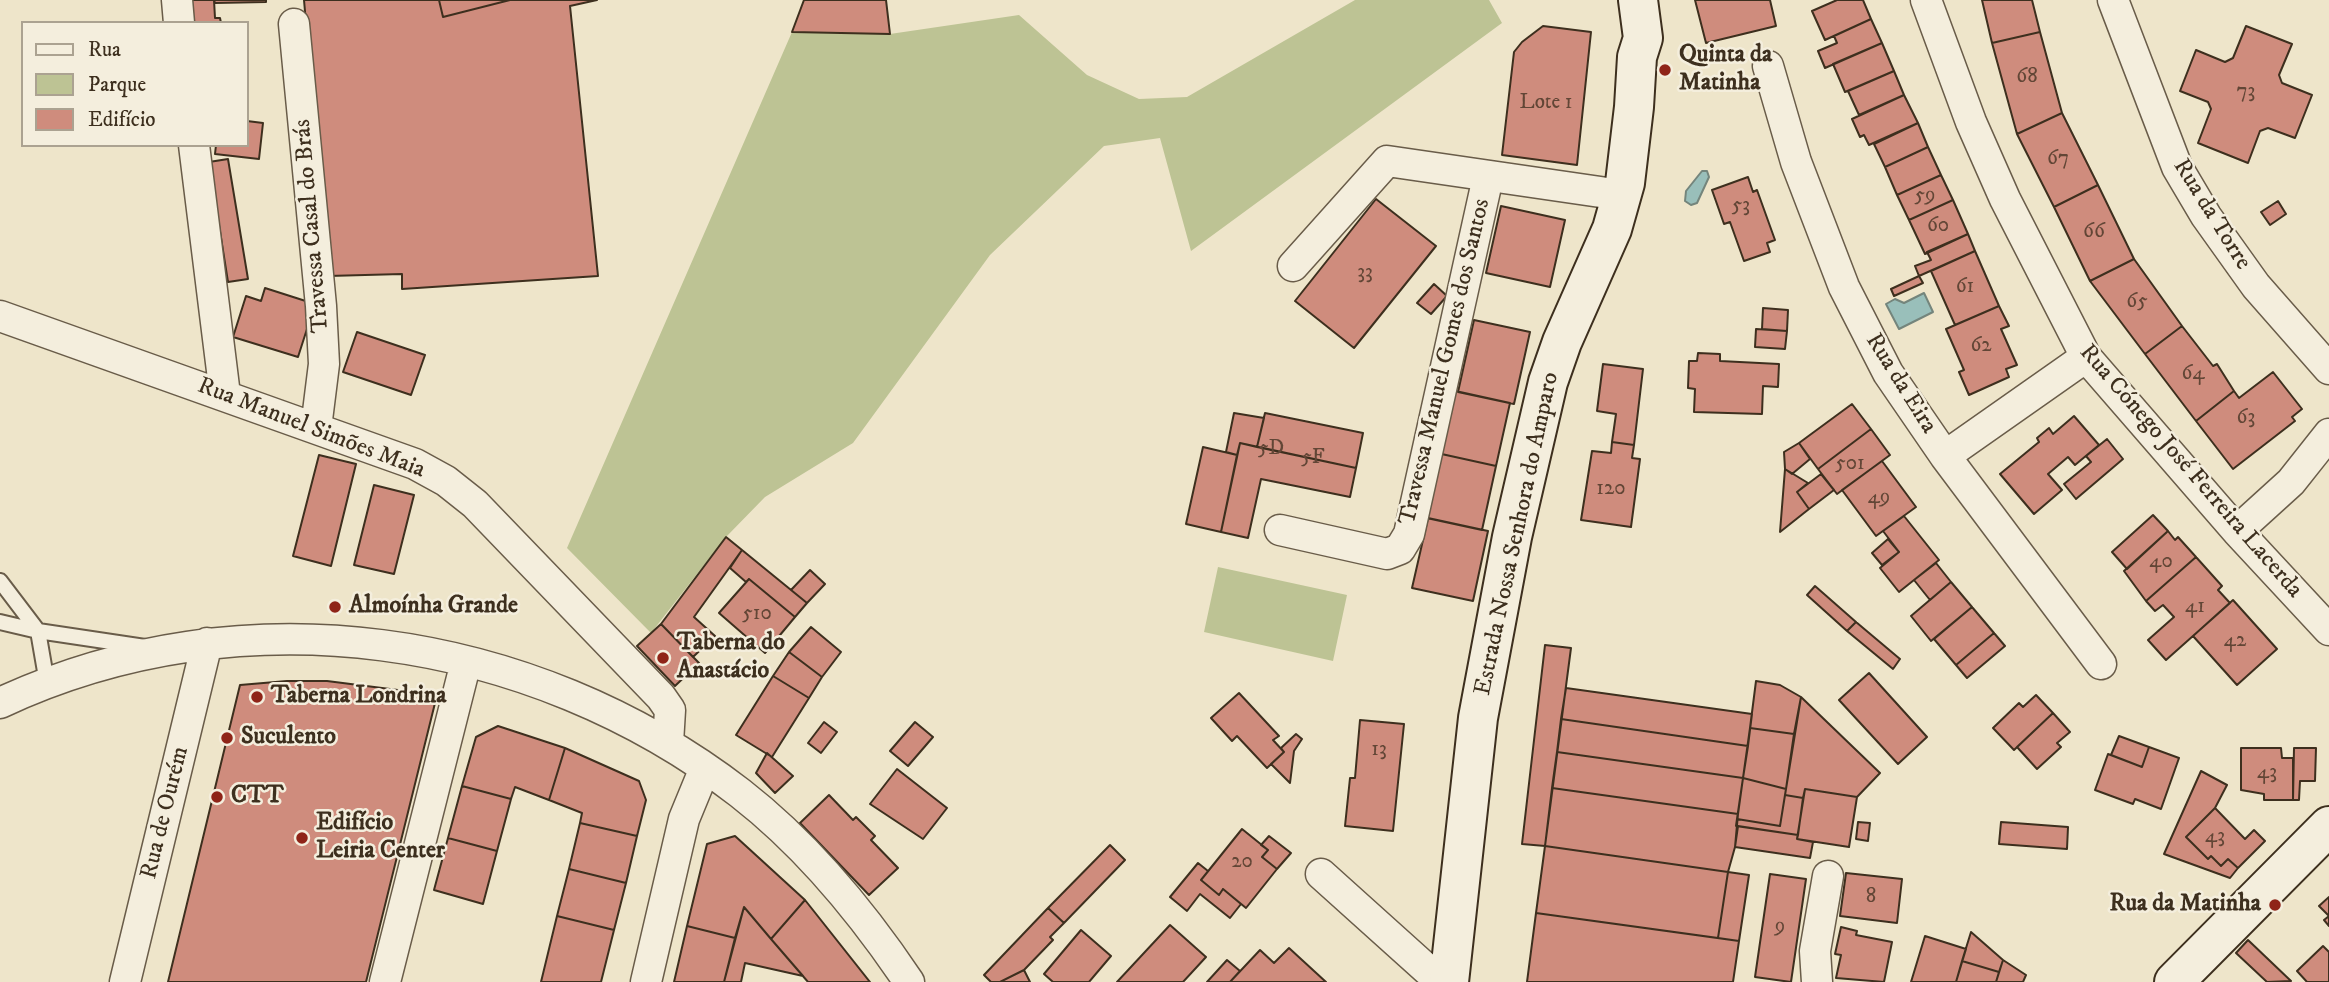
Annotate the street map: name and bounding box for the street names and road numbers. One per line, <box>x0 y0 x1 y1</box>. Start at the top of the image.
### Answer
street label: Travessa Casal do Brás <box>289 118 337 334</box>
street label: Rua da Torre <box>2166 154 2256 276</box>
street label: Travessa Manuel Gomes dos Santos <box>1394 196 1498 528</box>
street label: Rua da Eira <box>1858 329 1942 439</box>
street label: Rua Cónego José Ferreira Lacerda <box>2072 339 2308 605</box>
street label: Estrada Nossa Senhora do Amparo <box>1470 370 1566 698</box>
street label: Rua Manuel Simões Maia <box>193 372 429 486</box>
street label: Rua de Ourém <box>136 744 196 882</box>

